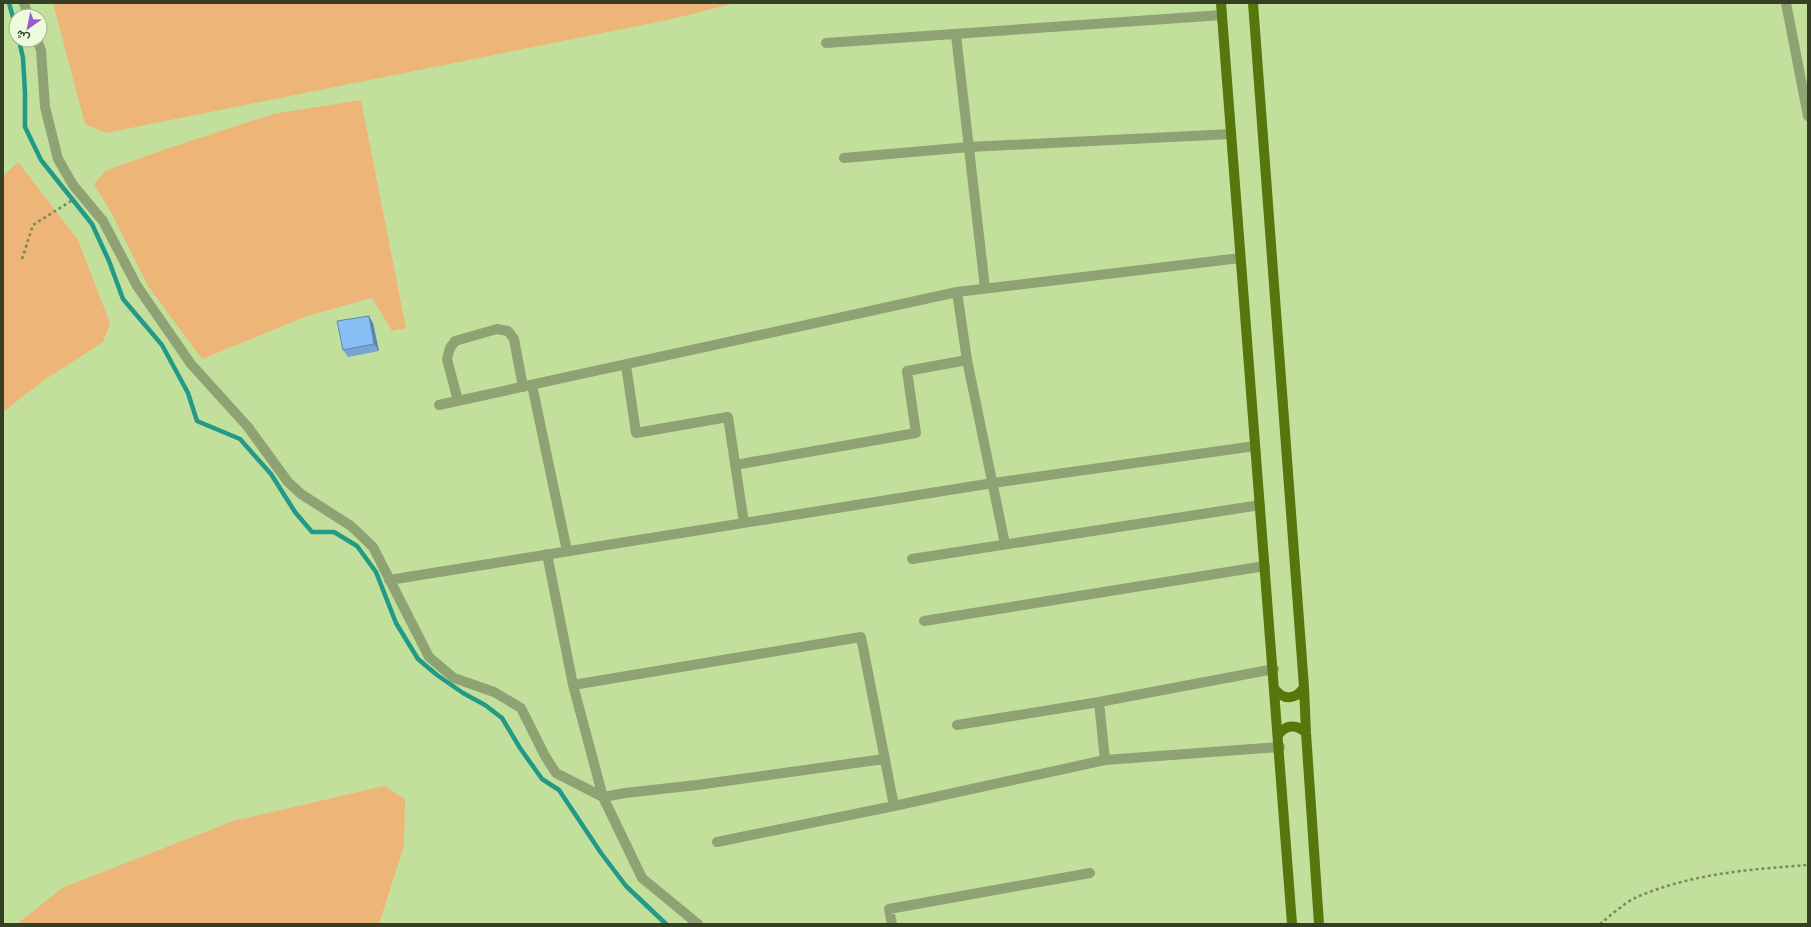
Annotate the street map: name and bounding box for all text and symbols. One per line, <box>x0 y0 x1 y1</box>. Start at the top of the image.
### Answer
north arrow <box>8 8 48 48</box>
text: ش <box>14 27 32 45</box>

